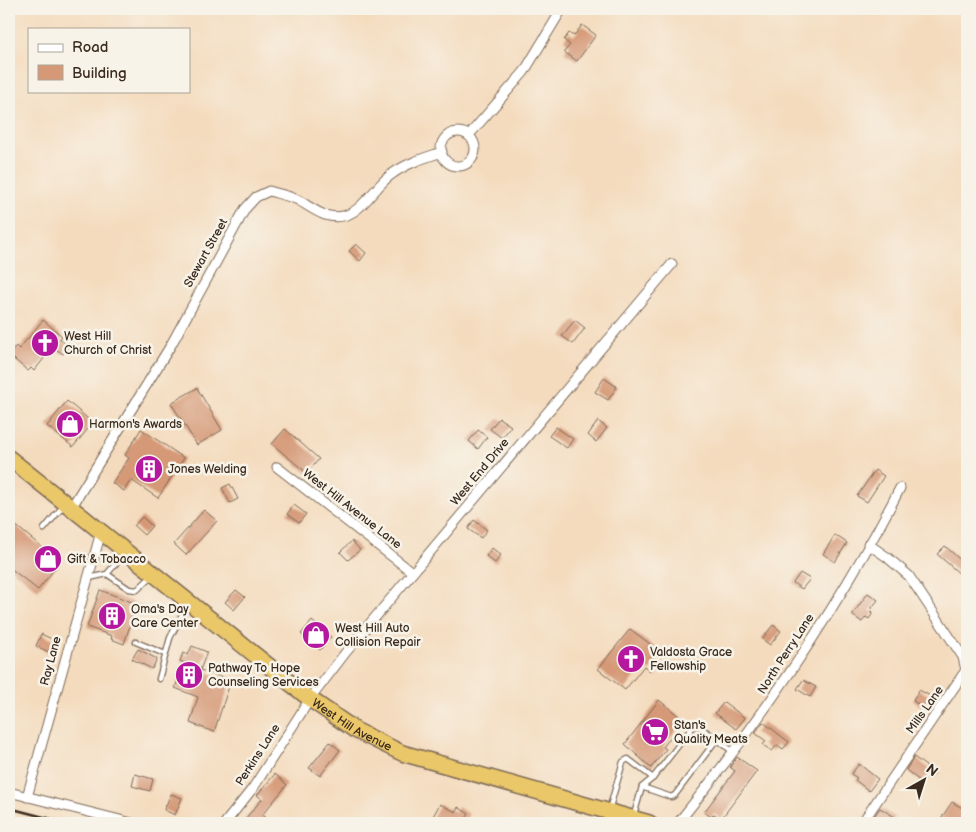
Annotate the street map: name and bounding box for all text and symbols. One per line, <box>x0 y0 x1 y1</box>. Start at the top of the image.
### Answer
legend <box>28 28 190 92</box>
text: Road <box>72 38 108 57</box>
text: Building <box>72 64 127 83</box>
street label: Stewart Street <box>181 216 231 290</box>
church icon: West Hill Church of Christ <box>30 328 60 358</box>
place label: West Hill Church of Christ <box>64 329 152 358</box>
shop icon: Harmon's Awards <box>55 409 85 439</box>
place label: Harmon's Awards <box>89 417 182 432</box>
street label: West End Drive <box>447 435 513 509</box>
building icon: Jones Welding <box>134 454 164 484</box>
place label: Jones Welding <box>168 462 247 477</box>
street label: West Hill Avenue Lane <box>300 466 404 552</box>
shop icon: Gift & Tobacco <box>33 544 63 574</box>
place label: Gift & Tobacco <box>67 552 146 567</box>
building icon: Oma's Day Care Center <box>97 601 127 631</box>
place label: Oma's Day Care Center <box>131 602 199 631</box>
street label: North Perry Lane <box>755 611 817 697</box>
shop icon: West Hill Auto Collision Repair <box>301 620 331 650</box>
place label: West Hill Auto Collision Repair <box>335 621 421 650</box>
street label: Ray Lane <box>37 635 65 687</box>
church icon: Valdosta Grace Fellowship <box>616 644 646 674</box>
place label: Valdosta Grace Fellowship <box>650 645 732 674</box>
building icon: Pathway To Hope Counseling Services <box>174 660 204 690</box>
place label: Pathway To Hope Counseling Services <box>208 661 319 690</box>
street label: Mills Lane <box>903 683 947 737</box>
street label: West Hill Avenue <box>309 695 394 754</box>
supermarket icon: Stan's Quality Meats <box>640 717 670 747</box>
place label: Stan's Quality Meats <box>674 718 748 747</box>
street label: Perkins Lane <box>233 721 283 789</box>
north arrow <box>898 754 948 804</box>
text: N <box>922 760 941 780</box>

